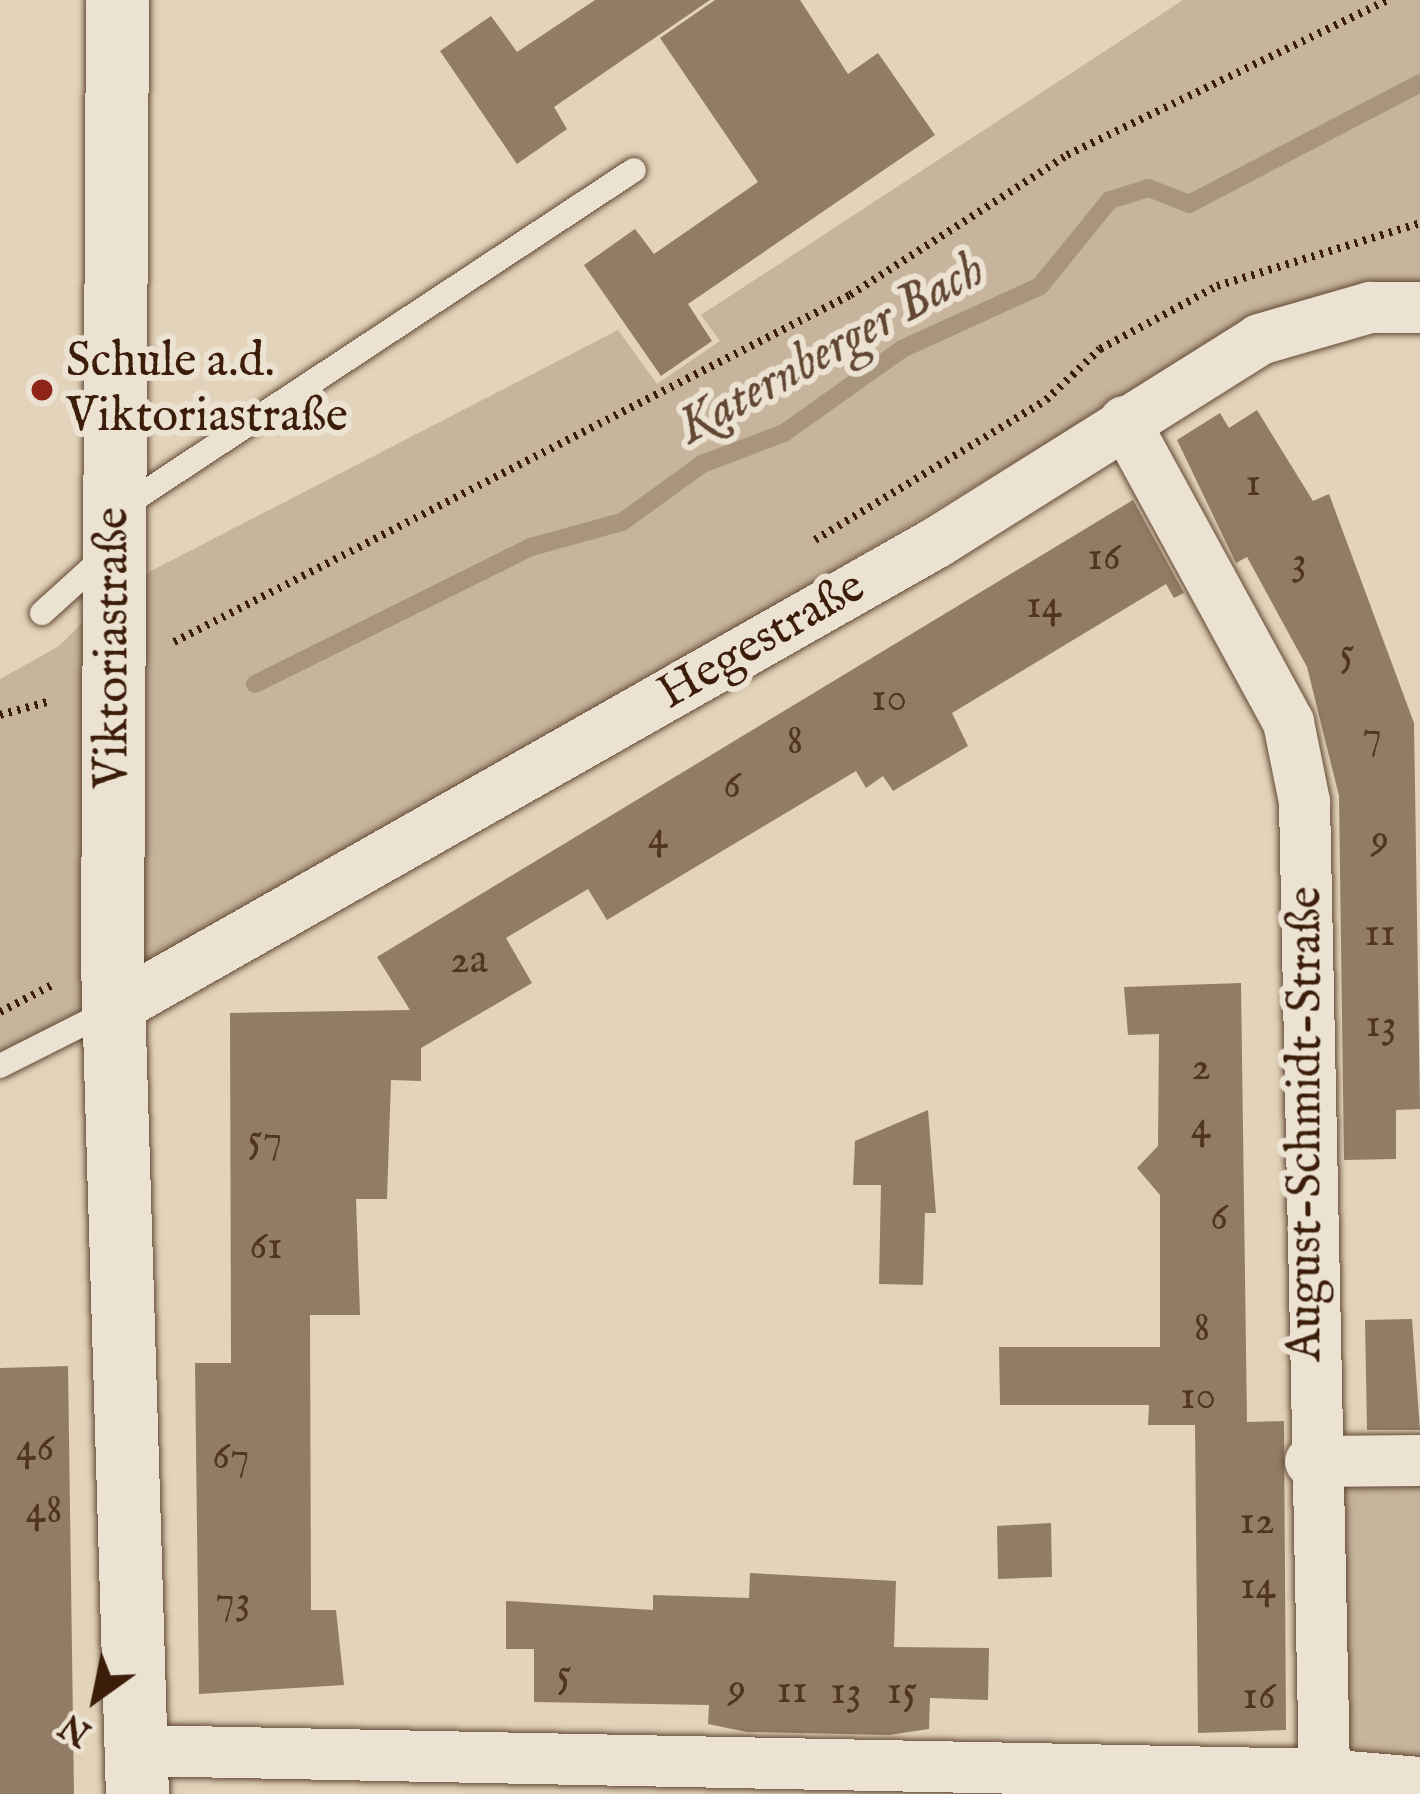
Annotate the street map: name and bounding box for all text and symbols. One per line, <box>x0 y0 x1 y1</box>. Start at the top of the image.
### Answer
water label: Katernberger Bach <box>668 241 996 459</box>
place label: Schule a.d. Viktoriastraße <box>66 333 348 446</box>
marker: Schule a.d. Viktoriastraße <box>29 377 55 403</box>
house number: 1 <box>1245 459 1261 509</box>
street label: Viktoriastraße <box>85 507 143 789</box>
house number: 16 <box>1087 533 1121 583</box>
house number: 3 <box>1291 537 1307 587</box>
street label: Hegestraße <box>648 559 876 723</box>
house number: 14 <box>1026 581 1062 631</box>
house number: 5 <box>1339 629 1355 679</box>
house number: 10 <box>871 674 907 724</box>
house number: 7 <box>1362 711 1382 761</box>
house number: 8 <box>787 717 803 767</box>
house number: 6 <box>723 761 741 811</box>
house number: 4 <box>648 812 668 862</box>
house number: 9 <box>1371 816 1389 866</box>
street label: August-Schmidt-Straße <box>1278 887 1336 1361</box>
house number: 11 <box>1364 909 1396 959</box>
house number: 2a <box>450 936 488 986</box>
house number: 13 <box>1365 1000 1397 1050</box>
house number: 2 <box>1191 1043 1211 1093</box>
house number: 4 <box>1191 1102 1211 1152</box>
house number: 57 <box>248 1115 282 1165</box>
house number: 6 <box>1210 1193 1228 1243</box>
house number: 61 <box>249 1222 283 1272</box>
house number: 8 <box>1194 1304 1210 1354</box>
house number: 10 <box>1180 1372 1216 1422</box>
house number: 46 <box>16 1424 54 1474</box>
house number: 67 <box>212 1432 250 1482</box>
house number: 48 <box>25 1486 63 1536</box>
house number: 12 <box>1239 1497 1275 1547</box>
house number: 14 <box>1240 1562 1276 1612</box>
house number: 73 <box>215 1576 251 1626</box>
north arrow <box>36 1638 156 1758</box>
house number: 5 <box>556 1650 572 1700</box>
house number: 9 <box>728 1665 746 1715</box>
house number: 11 <box>776 1666 808 1716</box>
house number: 13 <box>830 1667 862 1717</box>
house number: 15 <box>887 1667 917 1717</box>
house number: 16 <box>1242 1672 1276 1722</box>
text: N <box>53 1703 100 1754</box>

